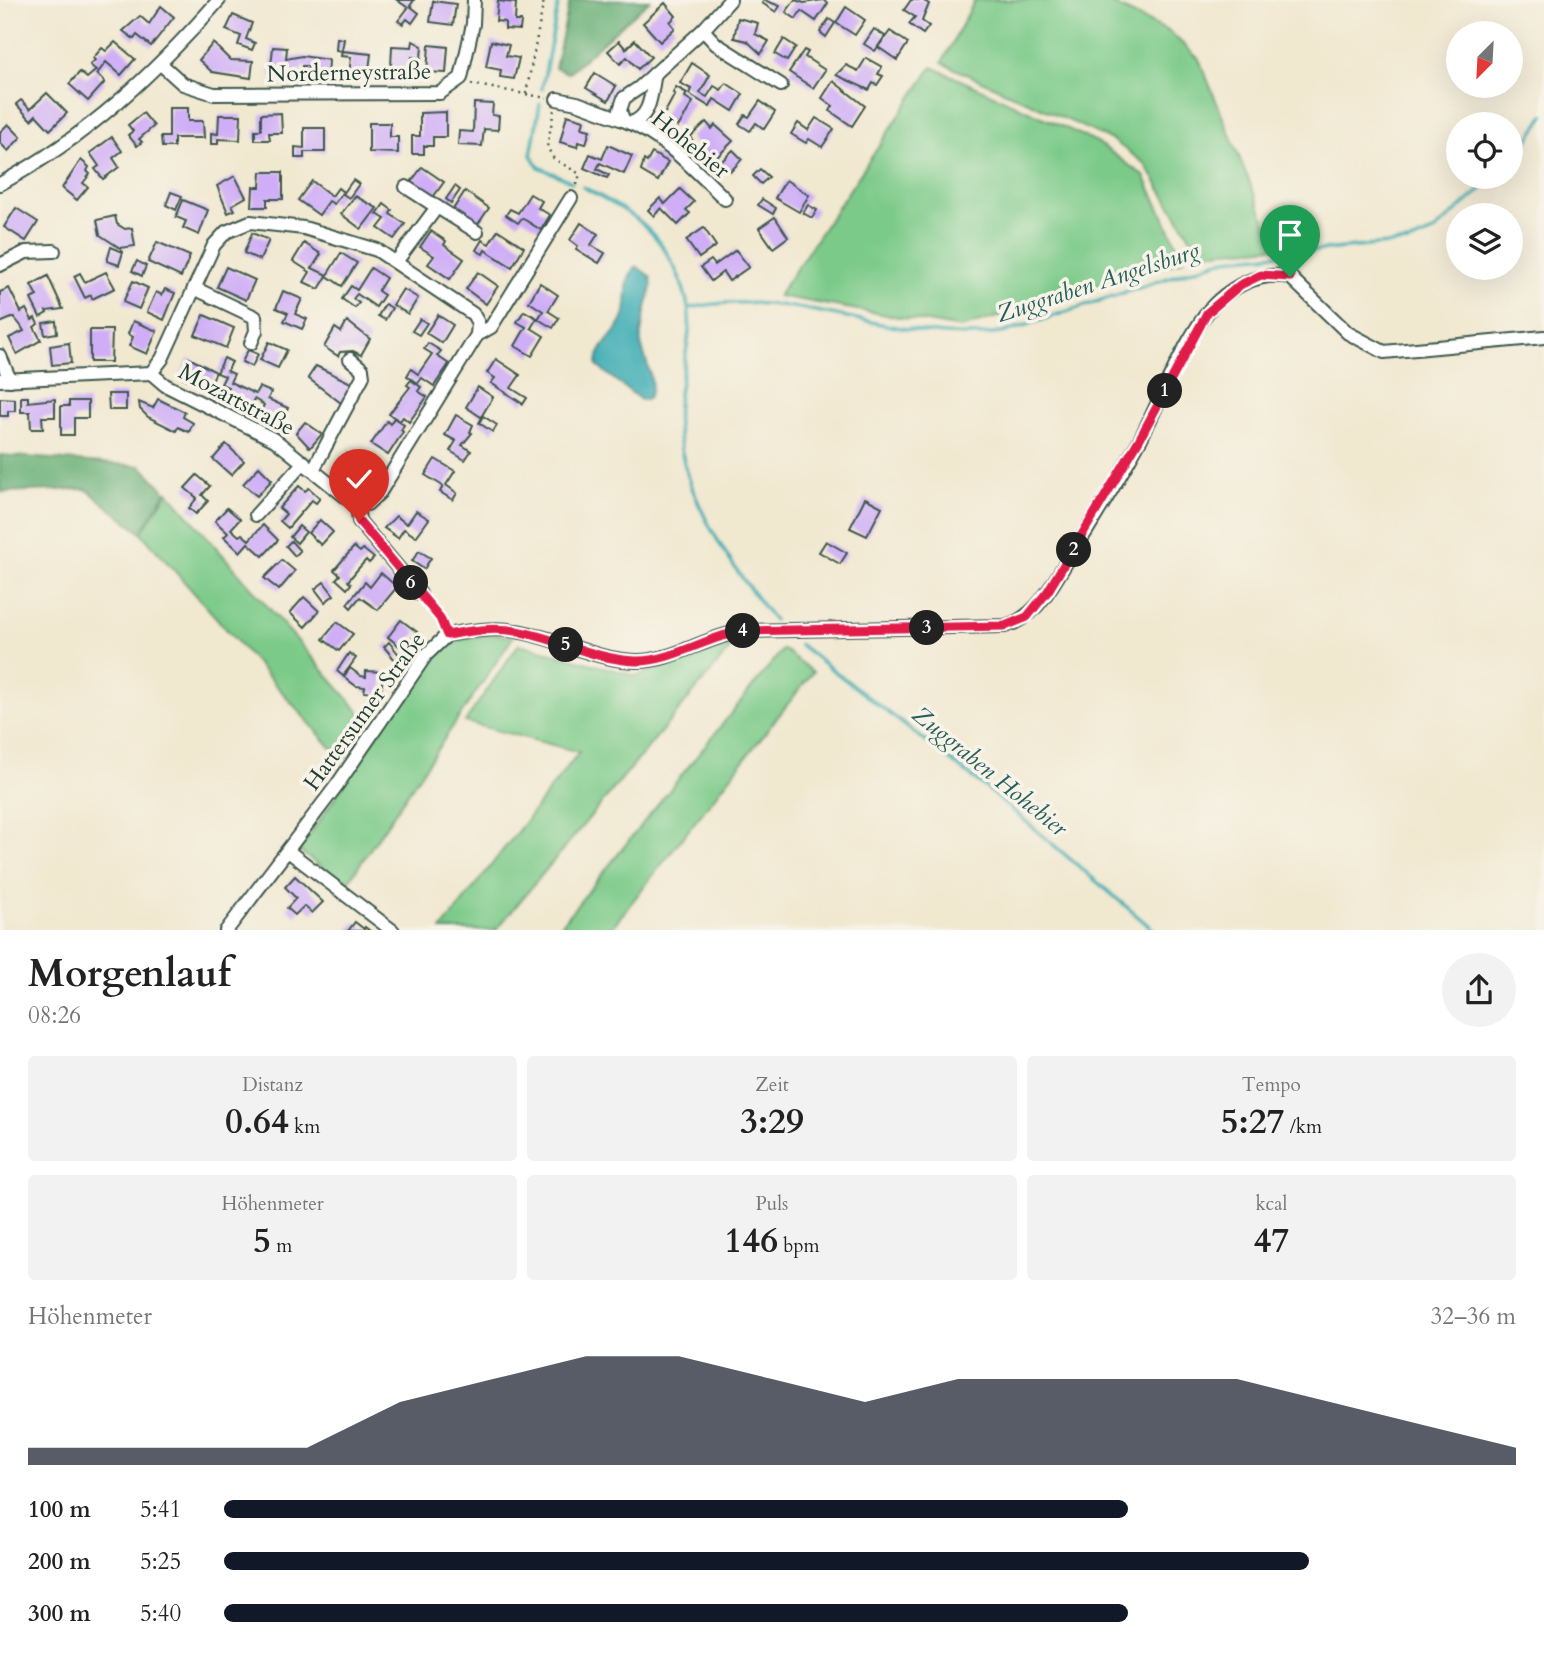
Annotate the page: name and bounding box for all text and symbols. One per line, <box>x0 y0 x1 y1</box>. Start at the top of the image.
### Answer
north arrow <box>1446 21 1522 98</box>
map controls <box>1446 21 1523 280</box>
street label: Norderneystraße <box>266 56 432 89</box>
street label: Hohebier <box>645 103 737 186</box>
button: locate <box>1446 112 1523 189</box>
button: layers <box>1446 203 1523 280</box>
pin <box>1260 205 1320 277</box>
icon: arrive <box>1271 216 1309 254</box>
water label: Zuggraben Angelsburg <box>992 234 1204 331</box>
street label: Mozartstraße <box>173 356 300 443</box>
pin: 1 <box>1148 374 1182 408</box>
text: 1 <box>1160 377 1169 403</box>
pin <box>329 449 389 521</box>
icon: check <box>340 460 378 498</box>
pin: 2 <box>1056 532 1092 568</box>
text: 2 <box>1069 536 1078 562</box>
pin: 6 <box>394 566 428 600</box>
text: 6 <box>406 569 415 595</box>
pin: 3 <box>909 610 944 646</box>
pin: 4 <box>726 614 760 648</box>
text: 3 <box>922 614 931 640</box>
text: 4 <box>738 617 747 643</box>
street label: Hattersumer Straße <box>296 626 432 797</box>
pin: 5 <box>548 628 584 662</box>
text: 5 <box>561 631 570 657</box>
water label: Zuggraben Hohebier <box>905 698 1075 845</box>
text: Morgenlauf <box>28 948 231 1000</box>
button: share <box>1442 953 1516 1027</box>
text: 08:26 <box>28 1000 81 1031</box>
text: Distanz <box>242 1072 303 1098</box>
text: Zeit <box>755 1072 789 1098</box>
text: Tempo <box>1242 1072 1301 1098</box>
text: 0.64 <box>225 1098 289 1146</box>
text: 3:29 <box>740 1098 804 1146</box>
text: 5:27 <box>1221 1098 1285 1146</box>
text: km <box>289 1114 320 1140</box>
text: /km <box>1285 1114 1322 1140</box>
text: Höhenmeter <box>222 1191 324 1217</box>
text: Puls <box>756 1191 788 1217</box>
text: kcal <box>1255 1191 1287 1217</box>
text: 5 <box>253 1217 271 1265</box>
text: 146 <box>724 1217 778 1265</box>
text: 47 <box>1253 1217 1289 1265</box>
text: m <box>271 1233 292 1259</box>
text: bpm <box>778 1233 820 1259</box>
text: Höhenmeter <box>28 1301 152 1332</box>
text: 32–36 m <box>1431 1301 1516 1332</box>
text: 100 m <box>28 1494 91 1525</box>
text: 5:41 <box>140 1494 181 1525</box>
text: 200 m <box>28 1546 91 1577</box>
text: 5:25 <box>140 1546 181 1577</box>
text: 300 m <box>28 1598 91 1629</box>
text: 5:40 <box>140 1598 181 1629</box>

